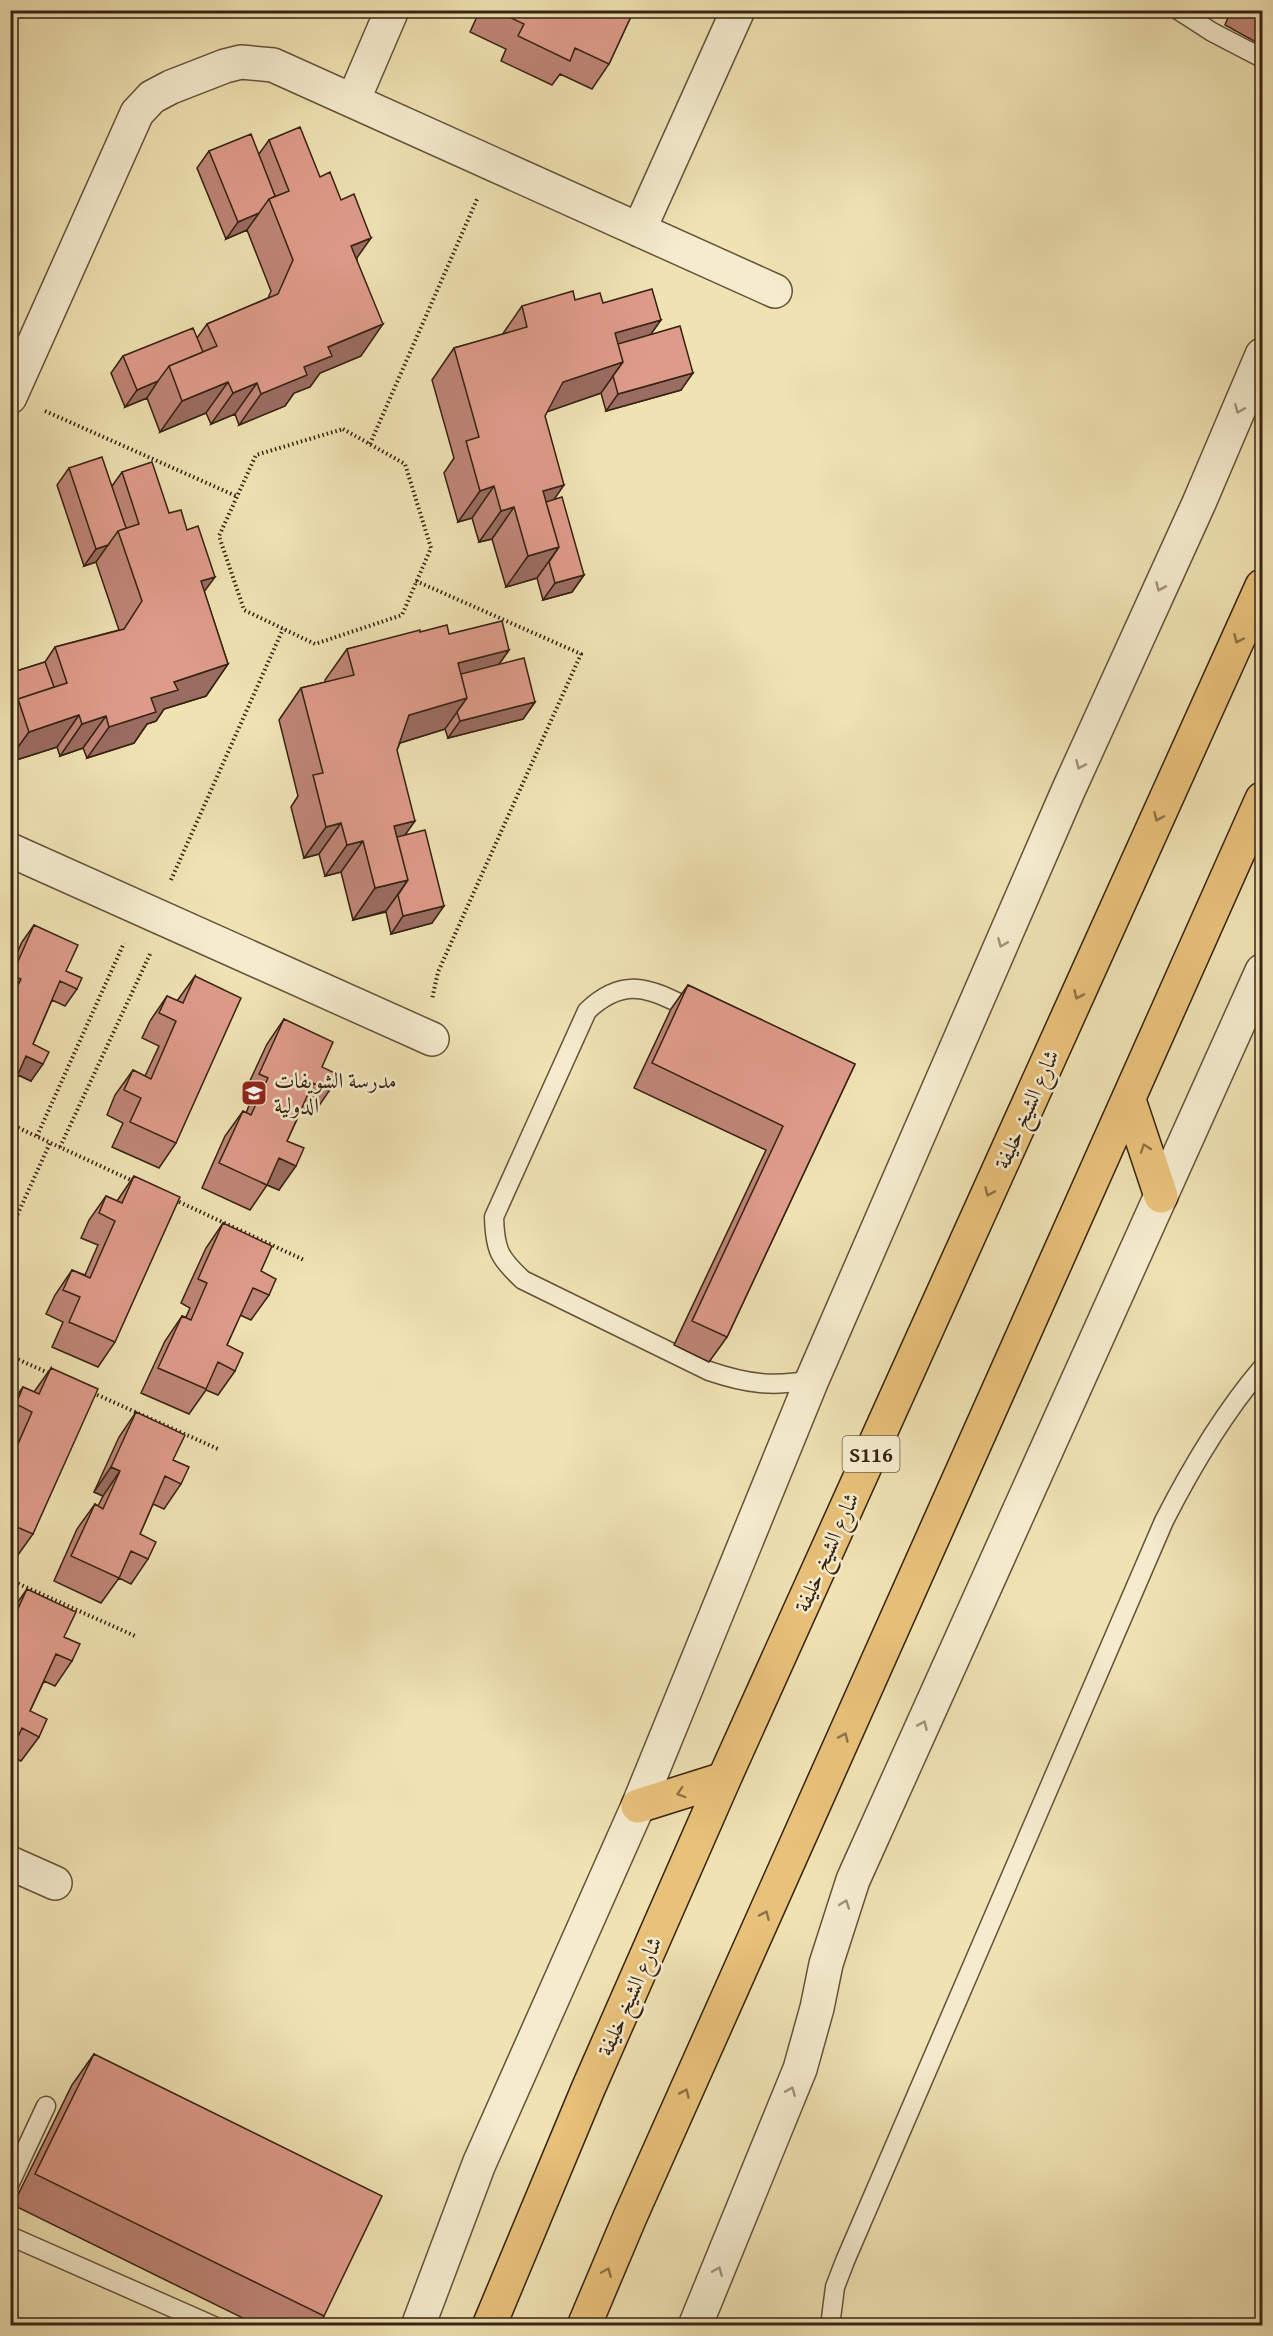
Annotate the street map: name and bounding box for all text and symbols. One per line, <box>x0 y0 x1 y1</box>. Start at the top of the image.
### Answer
one-way arrow <box>1234 402 1246 413</box>
one-way arrow <box>1156 581 1168 592</box>
one-way arrow <box>1234 633 1246 644</box>
one-way arrow <box>1075 758 1087 769</box>
one-way arrow <box>1154 811 1166 822</box>
one-way arrow <box>997 937 1009 948</box>
one-way arrow <box>1073 988 1085 999</box>
street label: شارع الشيخ خليفة <box>985 1044 1070 1176</box>
place label: مدرسة الشويفات الدولية <box>274 1064 397 1121</box>
school or university icon: مدرسة الشويفات الدولية <box>239 1078 269 1108</box>
one-way arrow <box>1140 1143 1152 1154</box>
one-way arrow <box>984 1185 996 1196</box>
road number: S116 <box>842 1436 900 1472</box>
street label: شارع الشيخ خليفة <box>785 1487 870 1619</box>
one-way arrow <box>916 1721 928 1732</box>
one-way arrow <box>837 1733 849 1744</box>
one-way arrow <box>676 1785 687 1798</box>
one-way arrow <box>837 1899 850 1909</box>
one-way arrow <box>758 1911 770 1922</box>
street label: شارع الشيخ خليفة <box>588 1931 673 2063</box>
one-way arrow <box>784 2086 796 2097</box>
one-way arrow <box>678 2089 690 2100</box>
one-way arrow <box>600 2267 612 2278</box>
one-way arrow <box>710 2267 723 2277</box>

